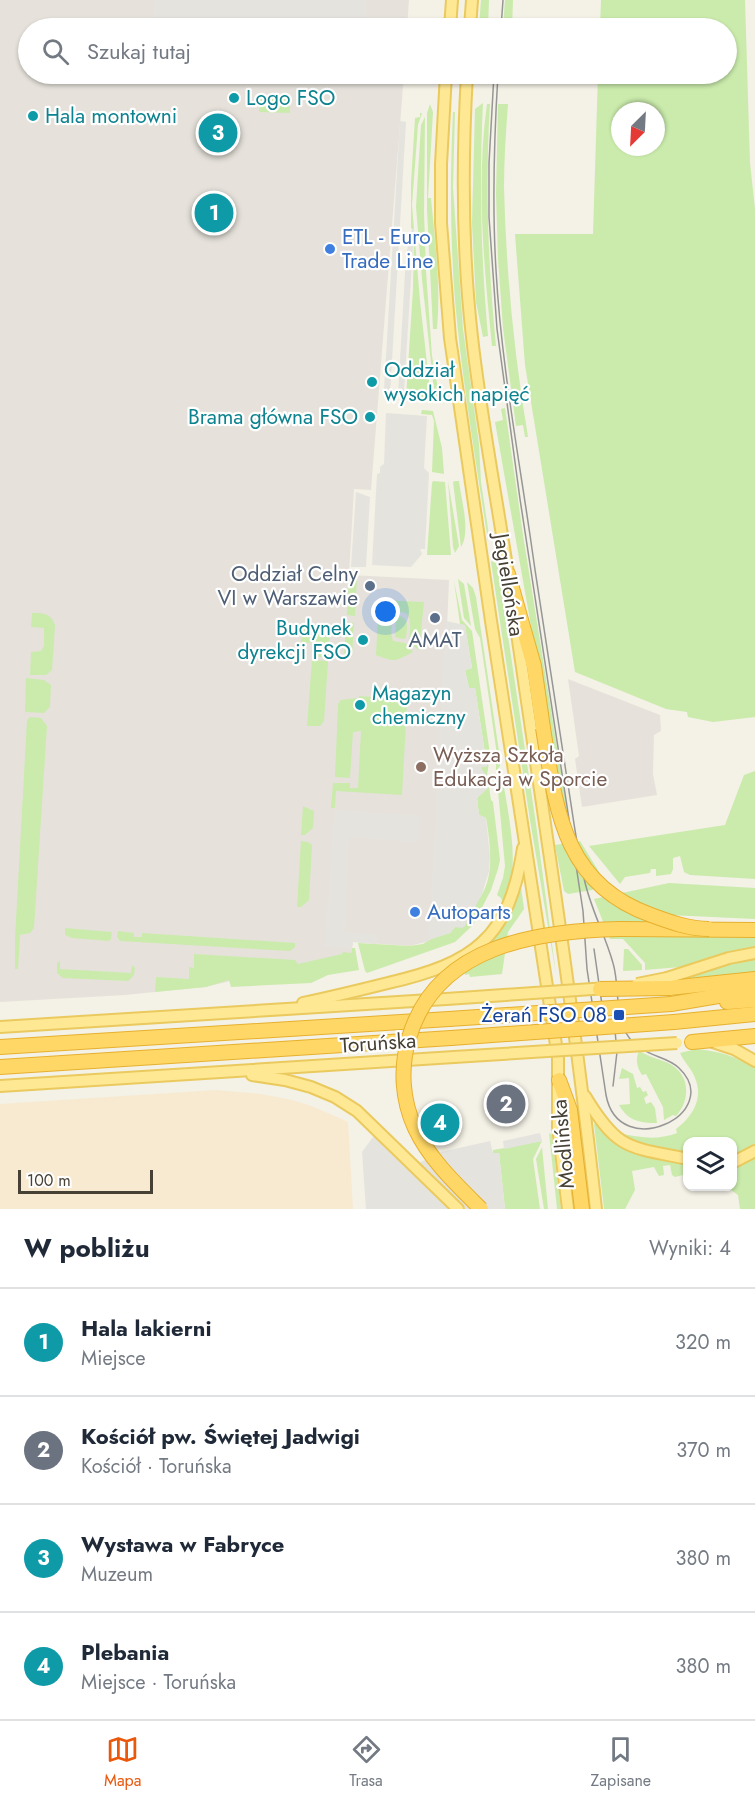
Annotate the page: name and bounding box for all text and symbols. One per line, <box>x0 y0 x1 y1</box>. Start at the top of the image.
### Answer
search box <box>18 18 737 84</box>
icon: search <box>39 35 72 68</box>
text: Szukaj tutaj <box>87 35 191 67</box>
place label: Logo FSO <box>246 83 335 113</box>
marker: Logo FSO <box>227 91 241 105</box>
place label: Hala montowni <box>45 101 177 131</box>
north arrow <box>611 102 665 156</box>
marker: Hala montowni <box>26 109 40 123</box>
pin: 3 <box>198 110 238 156</box>
pin: 1 <box>194 190 234 236</box>
place label: ETL - Euro Trade Line <box>342 222 433 276</box>
marker: ETL - Euro Trade Line <box>323 242 337 256</box>
place label: Oddział wysokich napięć <box>384 355 530 409</box>
marker: Oddział wysokich napięć <box>365 375 379 389</box>
place label: Brama główna FSO <box>188 402 358 432</box>
marker: Brama główna FSO <box>363 410 377 424</box>
street label: Jagiellońska <box>486 529 532 638</box>
place label: Oddział Celny VI w Warszawie <box>217 559 359 613</box>
marker: Oddział Celny VI w Warszawie <box>363 579 377 593</box>
your location <box>371 597 400 626</box>
marker: AMAT <box>428 611 442 625</box>
place label: Budynek dyrekcji FSO <box>238 613 352 667</box>
place label: AMAT <box>408 625 462 655</box>
marker: Budynek dyrekcji FSO <box>356 633 370 647</box>
place label: Magazyn chemiczny <box>372 678 466 732</box>
marker: Magazyn chemiczny <box>353 698 367 712</box>
place label: Wyższa Szkoła Edukacja w Sporcie <box>433 740 607 794</box>
marker: Wyższa Szkoła Edukacja w Sporcie <box>414 760 428 774</box>
place label: Autoparts <box>427 897 511 927</box>
marker: Autoparts <box>408 905 422 919</box>
place label: Żerań FSO 08 <box>481 1000 607 1030</box>
marker: Żerań FSO 08 <box>612 1008 626 1022</box>
street label: Toruńska <box>339 1025 417 1061</box>
pin: 2 <box>486 1082 526 1126</box>
street label: Modlińska <box>544 1098 582 1190</box>
pin: 4 <box>420 1100 460 1146</box>
map controls <box>683 1137 737 1191</box>
button: layers <box>683 1137 737 1191</box>
scale bar <box>18 1167 153 1194</box>
text: 100 m <box>27 1169 71 1192</box>
text: W pobliżu <box>24 1229 150 1267</box>
text: Wyniki: 4 <box>649 1234 731 1263</box>
text: Hala lakierni <box>81 1312 211 1344</box>
text: 1 <box>38 1328 49 1357</box>
text: 320 m <box>675 1328 731 1357</box>
text: Miejsce <box>81 1344 146 1373</box>
text: Kościół pw. Świętej Jadwigi <box>81 1420 360 1452</box>
text: 2 <box>37 1436 50 1465</box>
text: 370 m <box>676 1436 731 1465</box>
text: Kościół · Toruńska <box>81 1452 232 1481</box>
text: Wystawa w Fabryce <box>81 1528 284 1560</box>
text: 3 <box>37 1544 50 1573</box>
text: 380 m <box>676 1544 731 1573</box>
text: Muzeum <box>81 1560 153 1589</box>
text: Plebania <box>81 1636 169 1668</box>
text: 4 <box>37 1652 50 1681</box>
text: 380 m <box>676 1652 731 1681</box>
text: Miejsce · Toruńska <box>81 1668 236 1697</box>
tab: Mapa <box>104 1733 141 1792</box>
tab: Trasa <box>349 1733 383 1792</box>
tab: Zapisane <box>591 1733 651 1792</box>

